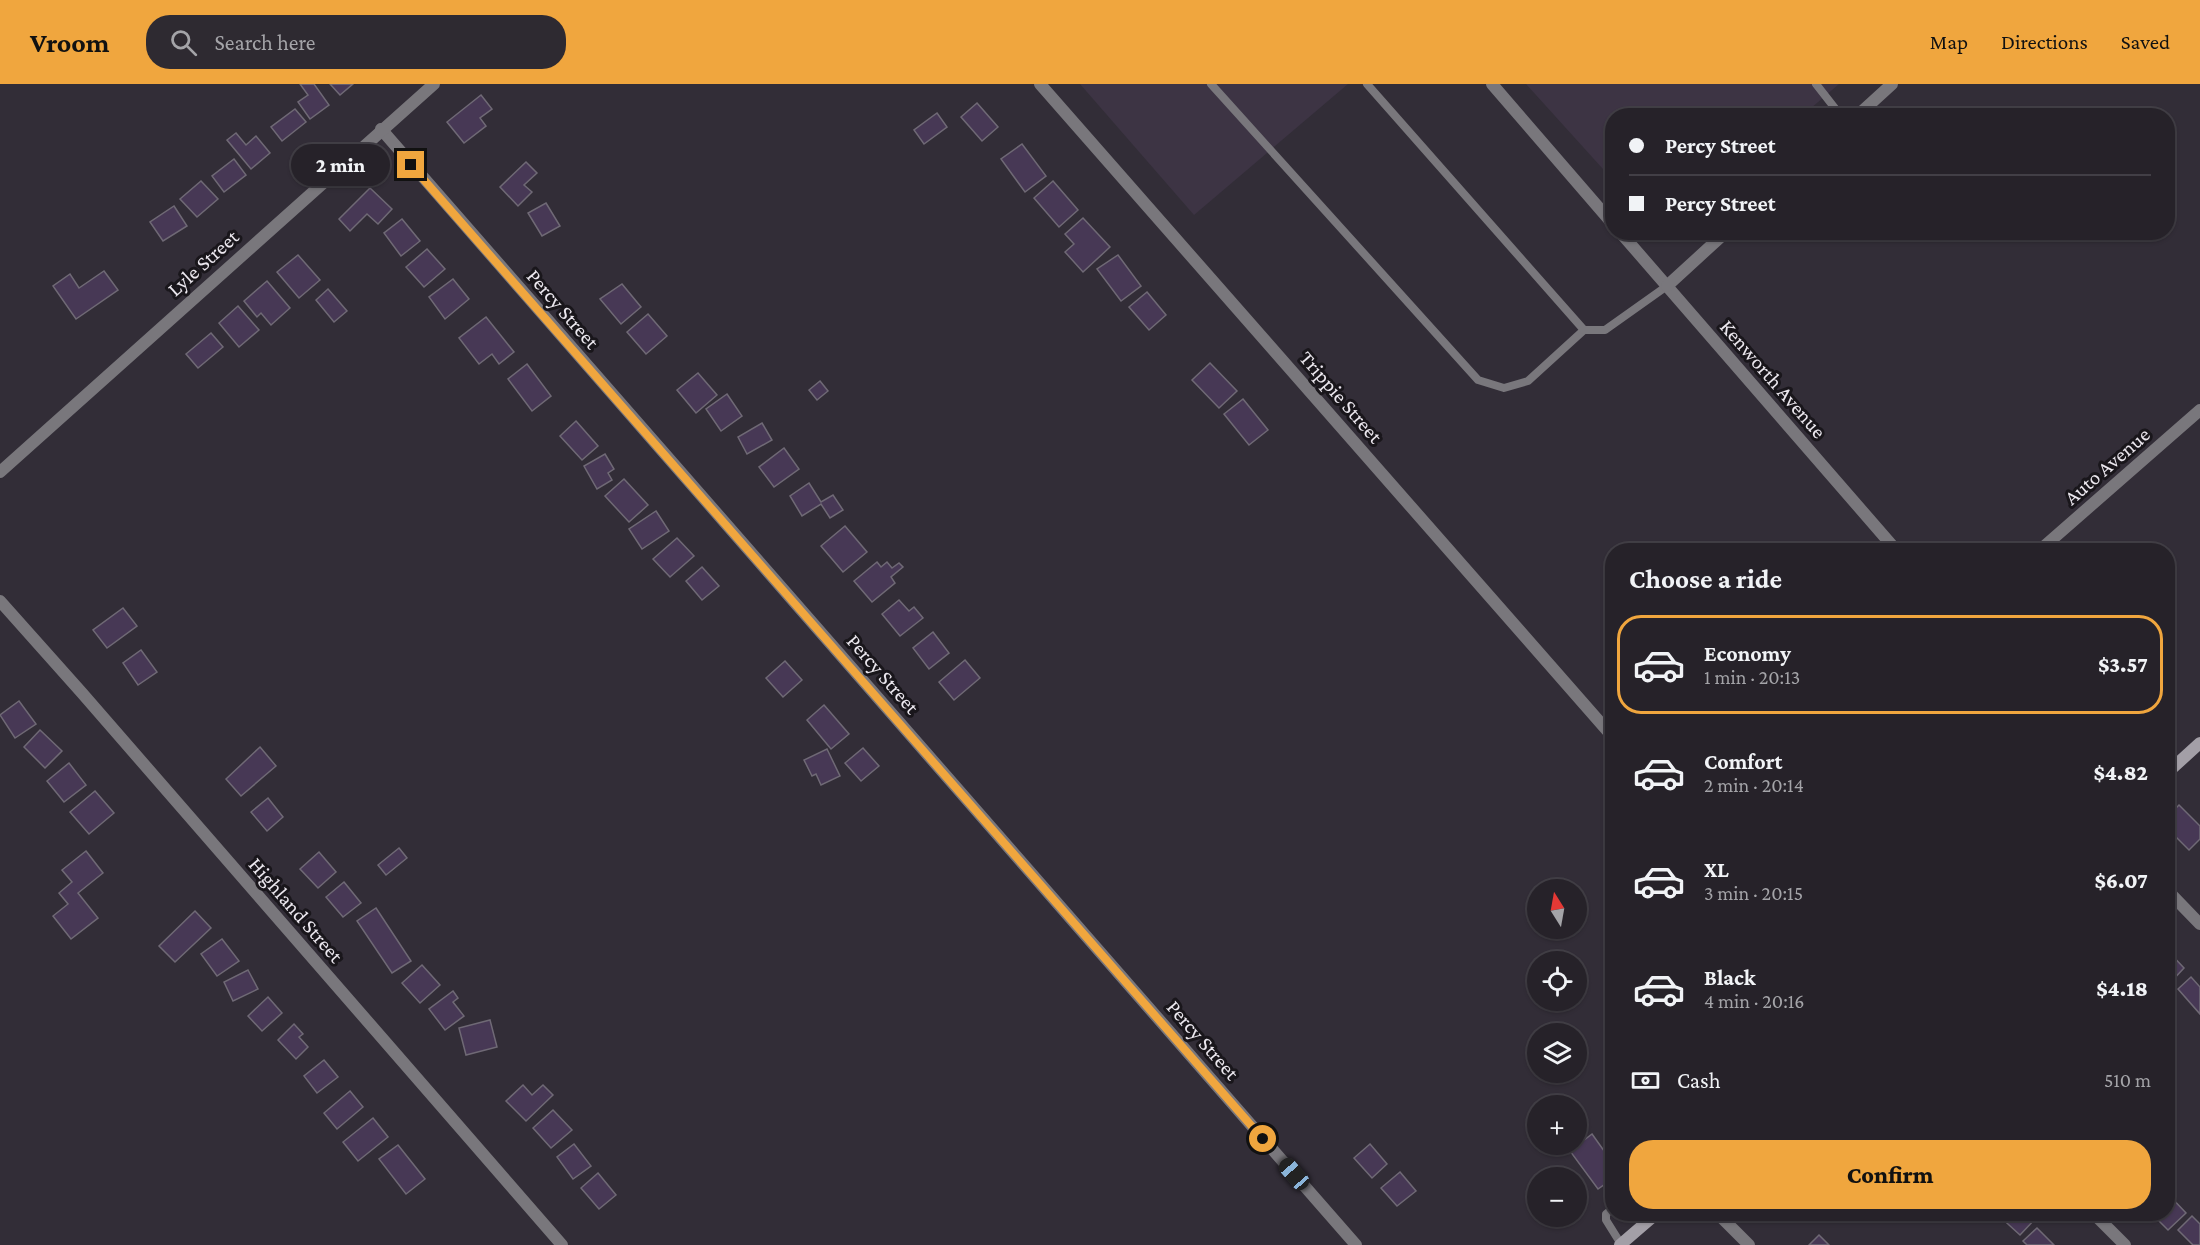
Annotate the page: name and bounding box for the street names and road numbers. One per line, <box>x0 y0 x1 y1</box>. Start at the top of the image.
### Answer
street label: Lyle Street <box>162 224 244 301</box>
street label: Percy Street <box>522 264 605 355</box>
street label: Kenworth Avenue <box>1715 315 1831 443</box>
street label: Trippie Street <box>1294 346 1388 449</box>
street label: Auto Avenue <box>2059 422 2155 510</box>
street label: Percy Street <box>842 629 925 720</box>
street label: Highland Street <box>244 853 349 968</box>
street label: Percy Street <box>1162 995 1245 1086</box>

